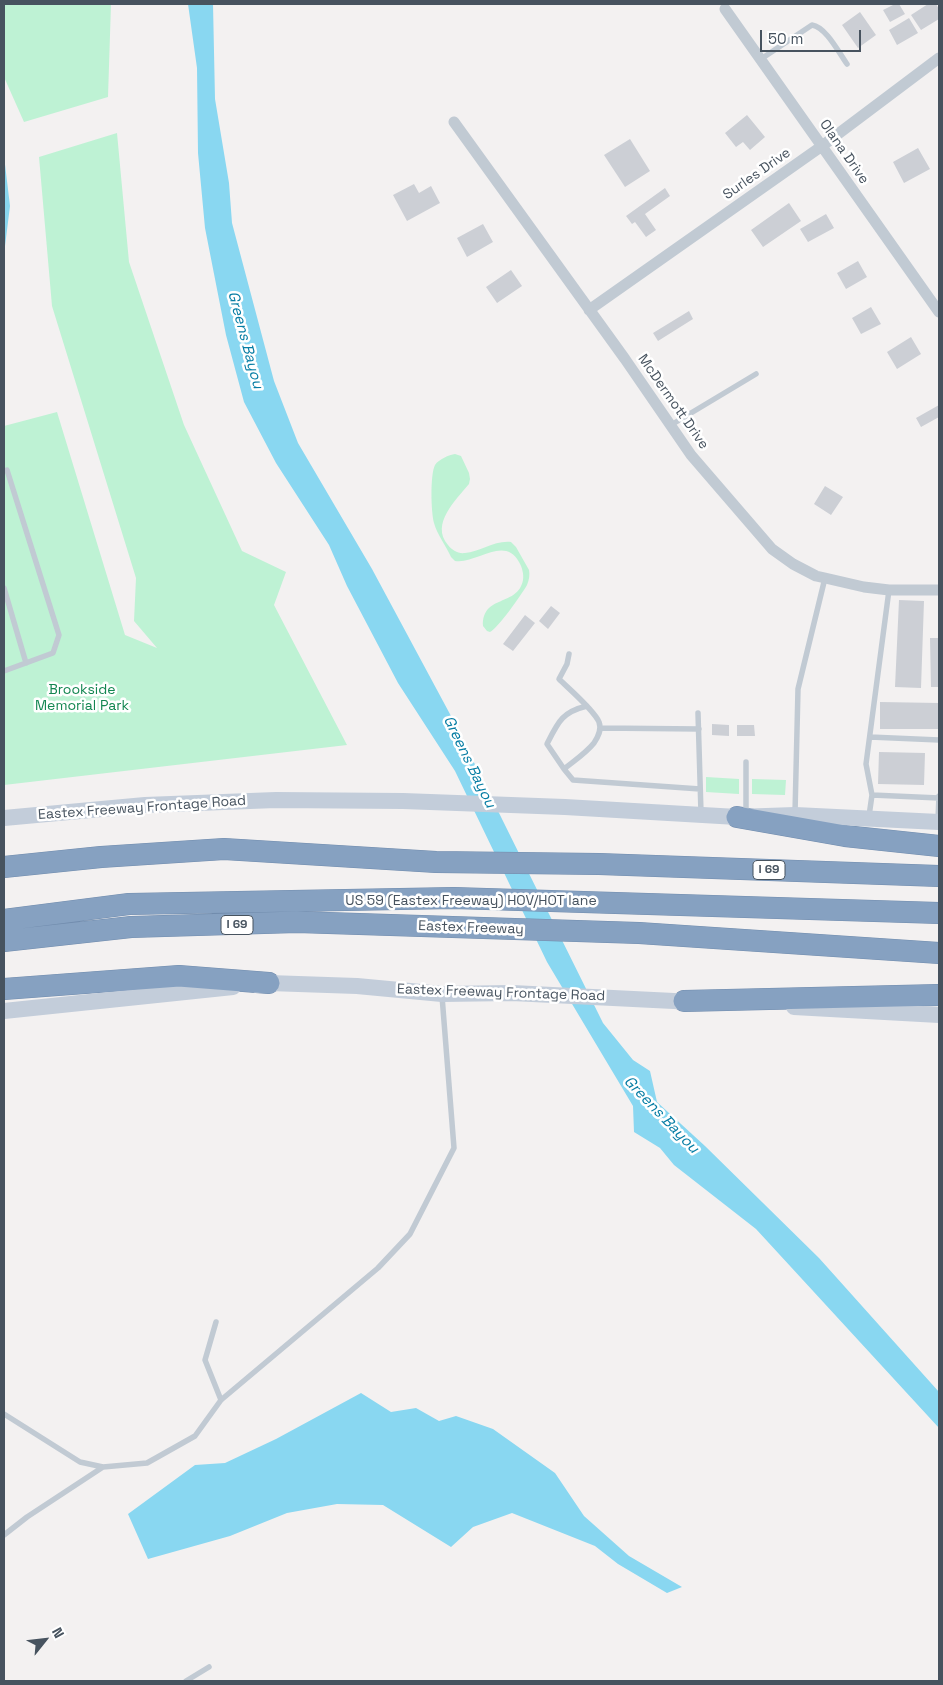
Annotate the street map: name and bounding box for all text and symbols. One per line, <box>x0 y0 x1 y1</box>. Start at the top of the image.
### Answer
scale bar <box>763 20 864 52</box>
text: 50 m <box>768 29 803 48</box>
street label: Olana Drive <box>816 117 872 187</box>
street label: Surles Drive <box>720 145 794 203</box>
water label: Greens Bayou <box>223 289 267 391</box>
street label: McDermott Drive <box>634 351 712 453</box>
park label: Brookside Memorial Park <box>35 682 129 714</box>
water label: Greens Bayou <box>439 713 499 811</box>
street label: Eastex Freeway Frontage Road <box>38 792 246 824</box>
road number: I 69 <box>753 860 785 880</box>
street label: US 59 (Eastex Freeway) HOV/HOT lane <box>345 893 597 909</box>
road number: I 69 <box>221 916 253 934</box>
street label: Eastex Freeway <box>418 918 524 938</box>
street label: Eastex Freeway Frontage Road <box>397 981 605 1005</box>
water label: Greens Bayou <box>620 1073 702 1157</box>
north arrow <box>20 1615 70 1665</box>
text: N <box>48 1624 68 1641</box>

